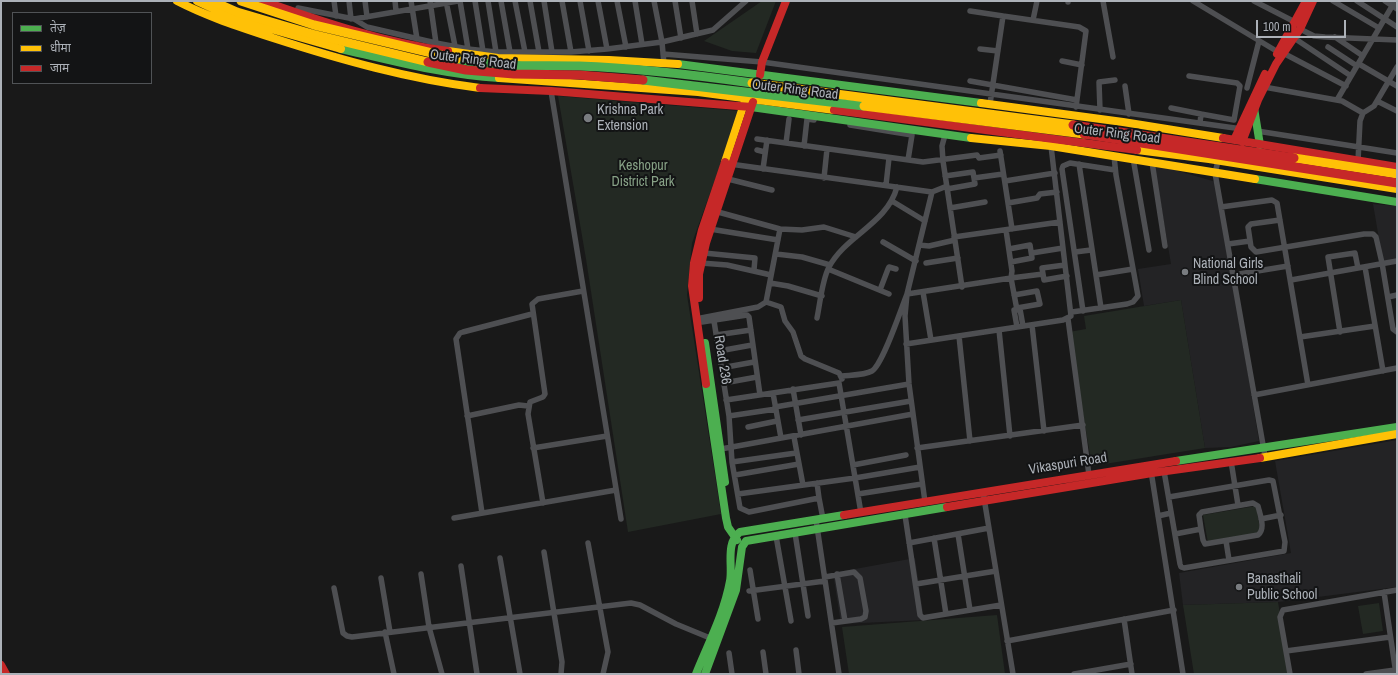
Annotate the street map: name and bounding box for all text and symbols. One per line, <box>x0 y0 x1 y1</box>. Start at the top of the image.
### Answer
legend <box>12 12 152 84</box>
scale bar <box>1258 12 1348 38</box>
text: 100 m <box>1263 19 1290 35</box>
text: तेज़ <box>50 20 66 36</box>
text: धीमा <box>50 40 71 56</box>
street label: Outer Ring Road <box>429 46 517 74</box>
text: जाम <box>50 60 69 76</box>
street label: Outer Ring Road <box>751 76 839 104</box>
place label: Krishna Park Extension <box>597 102 663 134</box>
marker: Krishna Park Extension <box>582 112 594 124</box>
street label: Outer Ring Road <box>1073 120 1161 148</box>
park label: Keshopur District Park <box>611 158 675 190</box>
place label: National Girls Blind School <box>1193 256 1263 288</box>
marker: National Girls Blind School <box>1180 267 1190 277</box>
street label: Road 236 <box>710 334 734 386</box>
street label: Vikaspuri Road <box>1028 450 1108 478</box>
place label: Banasthali Public School <box>1247 571 1317 604</box>
marker: Banasthali Public School <box>1234 582 1244 592</box>

